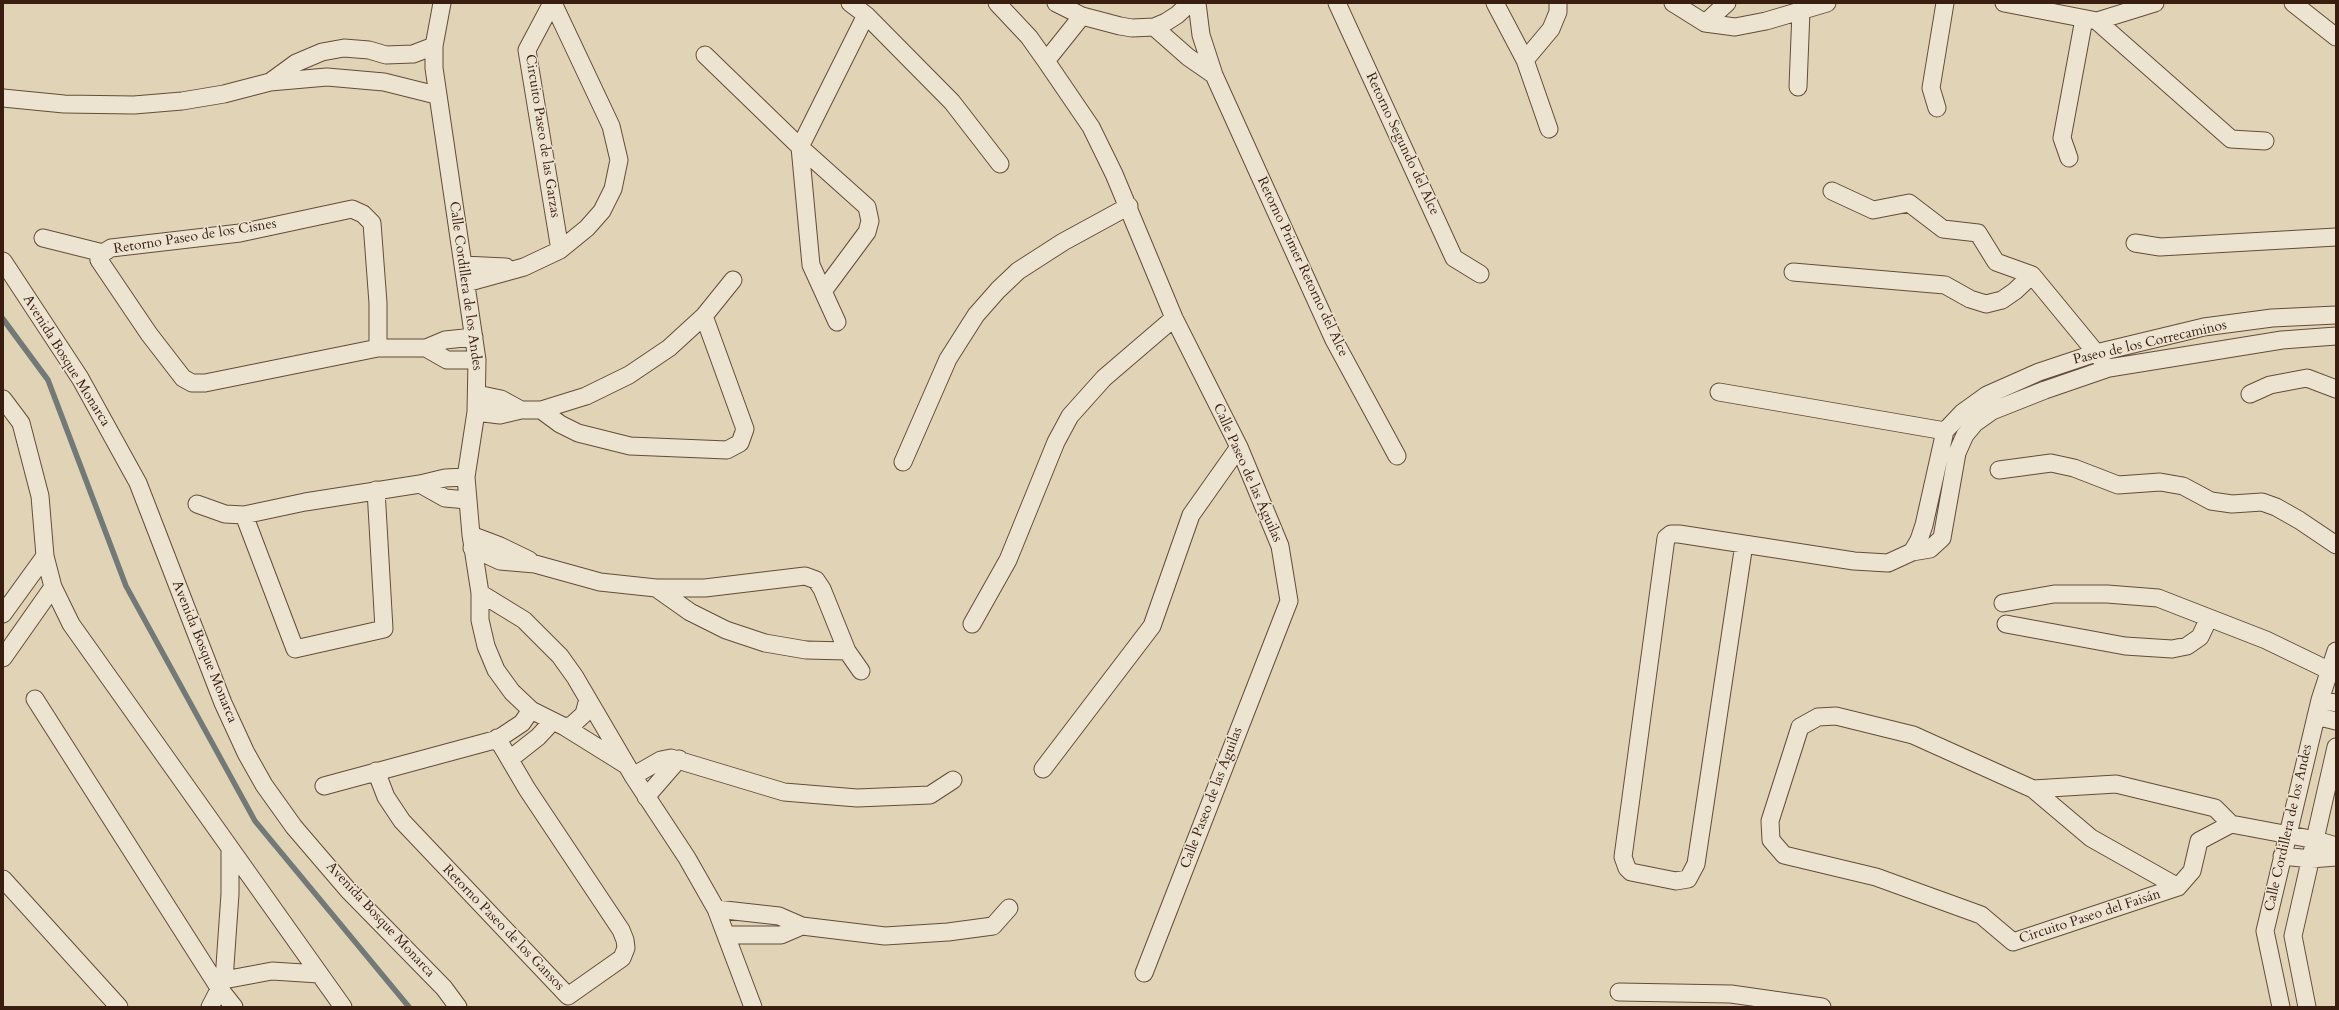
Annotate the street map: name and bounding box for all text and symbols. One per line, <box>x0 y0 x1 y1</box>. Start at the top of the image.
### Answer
street label: Circuito Paseo de las Garzas <box>521 53 563 219</box>
street label: Retorno Segundo del Alce <box>1362 70 1442 218</box>
street label: Retorno Primer Retorno del Alce <box>1253 174 1351 360</box>
street label: Calle Cordillera de los Andes <box>445 200 485 372</box>
street label: Retorno Paseo de los Cisnes <box>112 216 278 258</box>
street label: Avenida Bosque Monarca <box>19 292 113 430</box>
street label: Paseo de los Correcaminos <box>2072 317 2228 369</box>
street label: Calle Paseo de las Águilas <box>1209 401 1285 545</box>
street label: Avenida Bosque Monarca <box>168 578 240 726</box>
street label: Calle Paseo de las Águilas <box>1177 725 1247 871</box>
street label: Calle Cordillera de los Andes <box>2262 743 2316 913</box>
street label: Avenida Bosque Monarca <box>322 859 438 981</box>
street label: Retorno Paseo de los Gansos <box>439 862 567 994</box>
street label: Circuito Paseo del Faisán <box>2017 886 2163 948</box>

